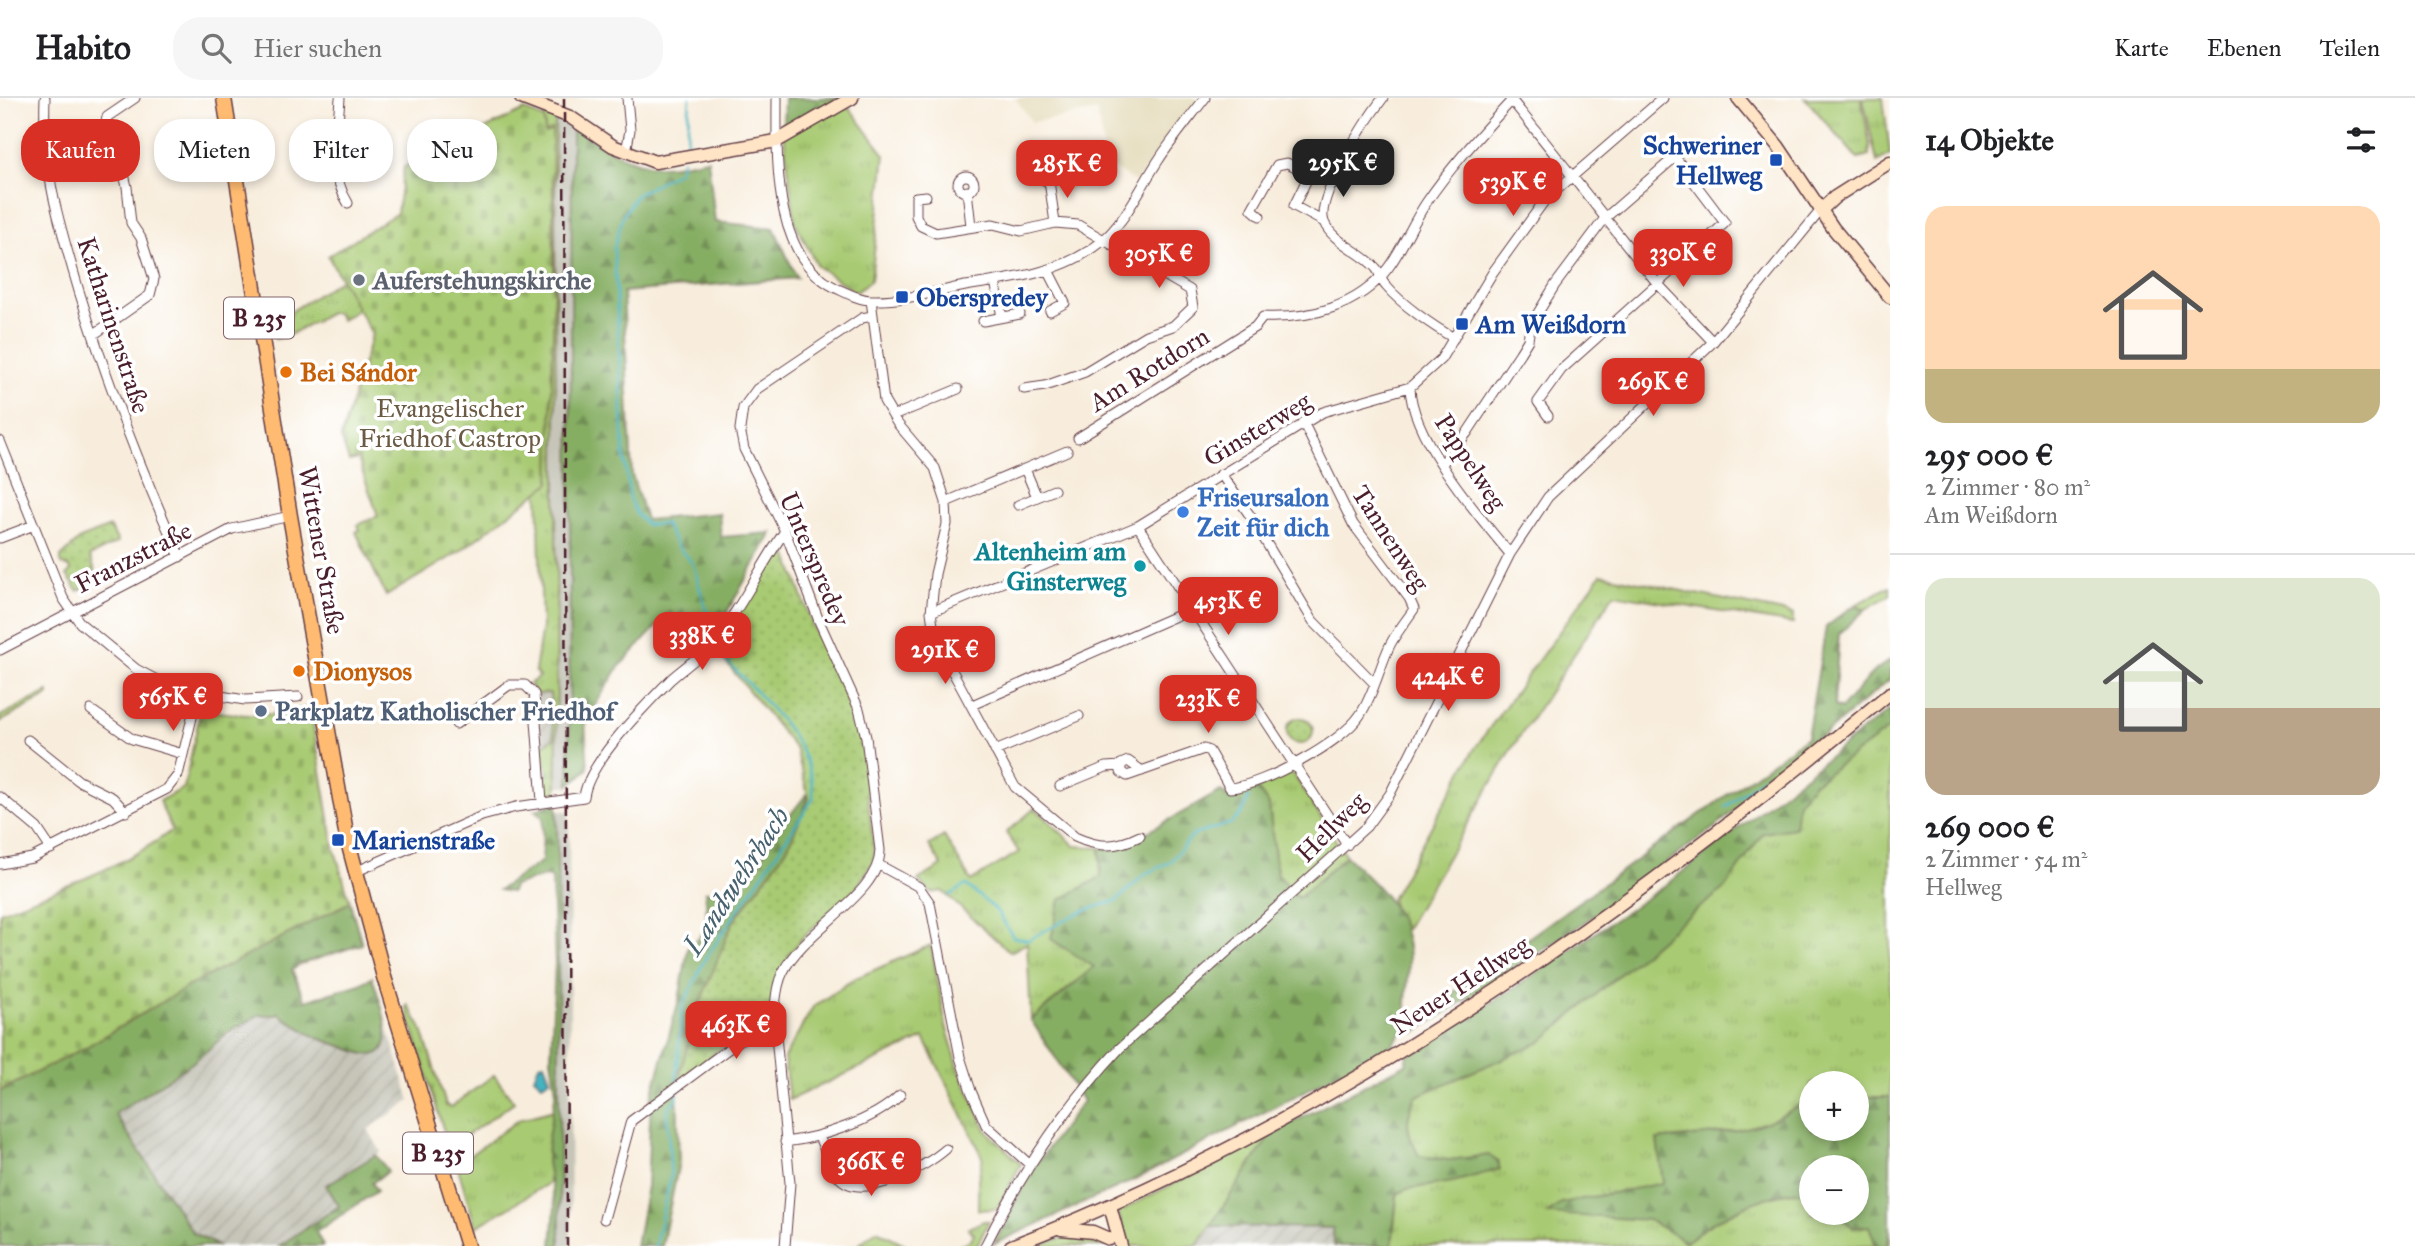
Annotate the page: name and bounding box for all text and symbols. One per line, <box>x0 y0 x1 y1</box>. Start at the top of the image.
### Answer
search box <box>173 17 663 80</box>
text: Habito <box>35 28 131 68</box>
icon: search <box>197 29 235 67</box>
text: Hier suchen <box>253 32 382 64</box>
text: Karte <box>2114 33 2169 63</box>
text: Ebenen <box>2207 33 2282 63</box>
text: Teilen <box>2320 33 2380 63</box>
chip: Kaufen <box>21 119 140 182</box>
chip: Mieten <box>154 119 275 182</box>
chip: Filter <box>289 119 393 182</box>
chip: Neu <box>407 119 497 182</box>
icon: filters <box>2342 121 2380 159</box>
text: 14 Objekte <box>1925 122 2054 158</box>
place label: Schweriner Hellweg <box>1643 129 1763 192</box>
pin: 285K € <box>1010 140 1124 200</box>
pin: 295K € <box>1286 140 1400 199</box>
text: 295K € <box>1308 148 1378 176</box>
text: 285K € <box>1032 149 1102 177</box>
marker: Schweriner Hellweg <box>1768 152 1784 168</box>
pin: 539K € <box>1456 158 1570 218</box>
text: 539K € <box>1479 167 1547 195</box>
pin: 305K € <box>1102 230 1216 290</box>
pin: 330K € <box>1626 230 1740 289</box>
street label: Katharinenstraße <box>70 233 158 417</box>
text: 330K € <box>1649 238 1717 266</box>
text: 305K € <box>1125 239 1193 267</box>
icon: home <box>2090 252 2216 378</box>
place label: Auferstehungskirche <box>371 264 592 297</box>
marker: Auferstehungskirche <box>351 272 367 288</box>
place label: Oberspredey <box>916 281 1050 313</box>
marker: Oberspredey <box>894 289 910 305</box>
road number: B 235 <box>224 298 294 338</box>
place label: Am Weißdorn <box>1474 308 1626 340</box>
marker: Am Weißdorn <box>1454 316 1470 332</box>
street label: Am Rotdorn <box>1082 319 1215 419</box>
place label: Bei Sándor <box>300 356 418 388</box>
pin: 269K € <box>1596 358 1710 418</box>
marker: Bei Sándor <box>278 364 294 380</box>
text: 269K € <box>1618 367 1688 395</box>
street label: Ginsterweg <box>1198 384 1317 473</box>
park label: Evangelischer Friedhof Castrop <box>359 392 541 454</box>
street label: Pappelweg <box>1428 408 1515 517</box>
text: 295 000 € <box>1925 437 2053 473</box>
street label: Wittener Straße <box>291 463 353 637</box>
text: 2 Zimmer · 80 m² <box>1925 473 2090 501</box>
street label: Tannenweg <box>1345 479 1438 598</box>
place label: Friseursalon Zeit für dich <box>1197 481 1330 543</box>
street label: Unterspredey <box>772 487 858 632</box>
text: Am Weißdorn <box>1925 501 2058 529</box>
marker: Friseursalon Zeit für dich <box>1175 504 1191 520</box>
street label: Franzstraße <box>69 514 197 600</box>
place label: Altenheim am Ginsterweg <box>973 535 1127 598</box>
marker: Altenheim am Ginsterweg <box>1132 558 1148 574</box>
pin: 453K € <box>1171 578 1285 637</box>
text: 453K € <box>1194 586 1262 614</box>
pin: 338K € <box>645 612 759 672</box>
text: 338K € <box>669 621 735 649</box>
icon: home <box>2090 624 2216 750</box>
pin: 291K € <box>888 626 1002 686</box>
text: 291K € <box>911 635 979 663</box>
pin: 424K € <box>1391 654 1505 713</box>
place label: Dionysos <box>313 655 412 687</box>
text: 424K € <box>1412 662 1484 690</box>
marker: Dionysos <box>291 663 307 679</box>
pin: 565K € <box>116 674 230 733</box>
pin: 233K € <box>1151 676 1265 735</box>
text: 565K € <box>139 682 207 710</box>
text: 233K € <box>1176 684 1240 712</box>
place label: Parkplatz Katholischer Friedhof <box>275 695 619 727</box>
marker: Parkplatz Katholischer Friedhof <box>253 703 269 719</box>
street label: Hellweg <box>1289 784 1374 869</box>
water label: Landwehrbach <box>674 800 797 963</box>
text: 269 000 € <box>1925 809 2055 845</box>
place label: Marienstraße <box>352 824 495 856</box>
marker: Marienstraße <box>330 832 346 848</box>
text: 2 Zimmer · 54 m² <box>1925 845 2088 873</box>
text: Hellweg <box>1925 873 2002 901</box>
street label: Neuer Hellweg <box>1385 928 1536 1042</box>
pin: 463K € <box>679 1002 793 1061</box>
text: 463K € <box>701 1010 771 1038</box>
map controls <box>1799 1071 1869 1225</box>
button: + <box>1799 1071 1869 1141</box>
road number: B 235 <box>403 1133 473 1174</box>
pin: 366K € <box>814 1138 928 1198</box>
text: 366K € <box>837 1147 905 1175</box>
button: − <box>1799 1155 1869 1225</box>

